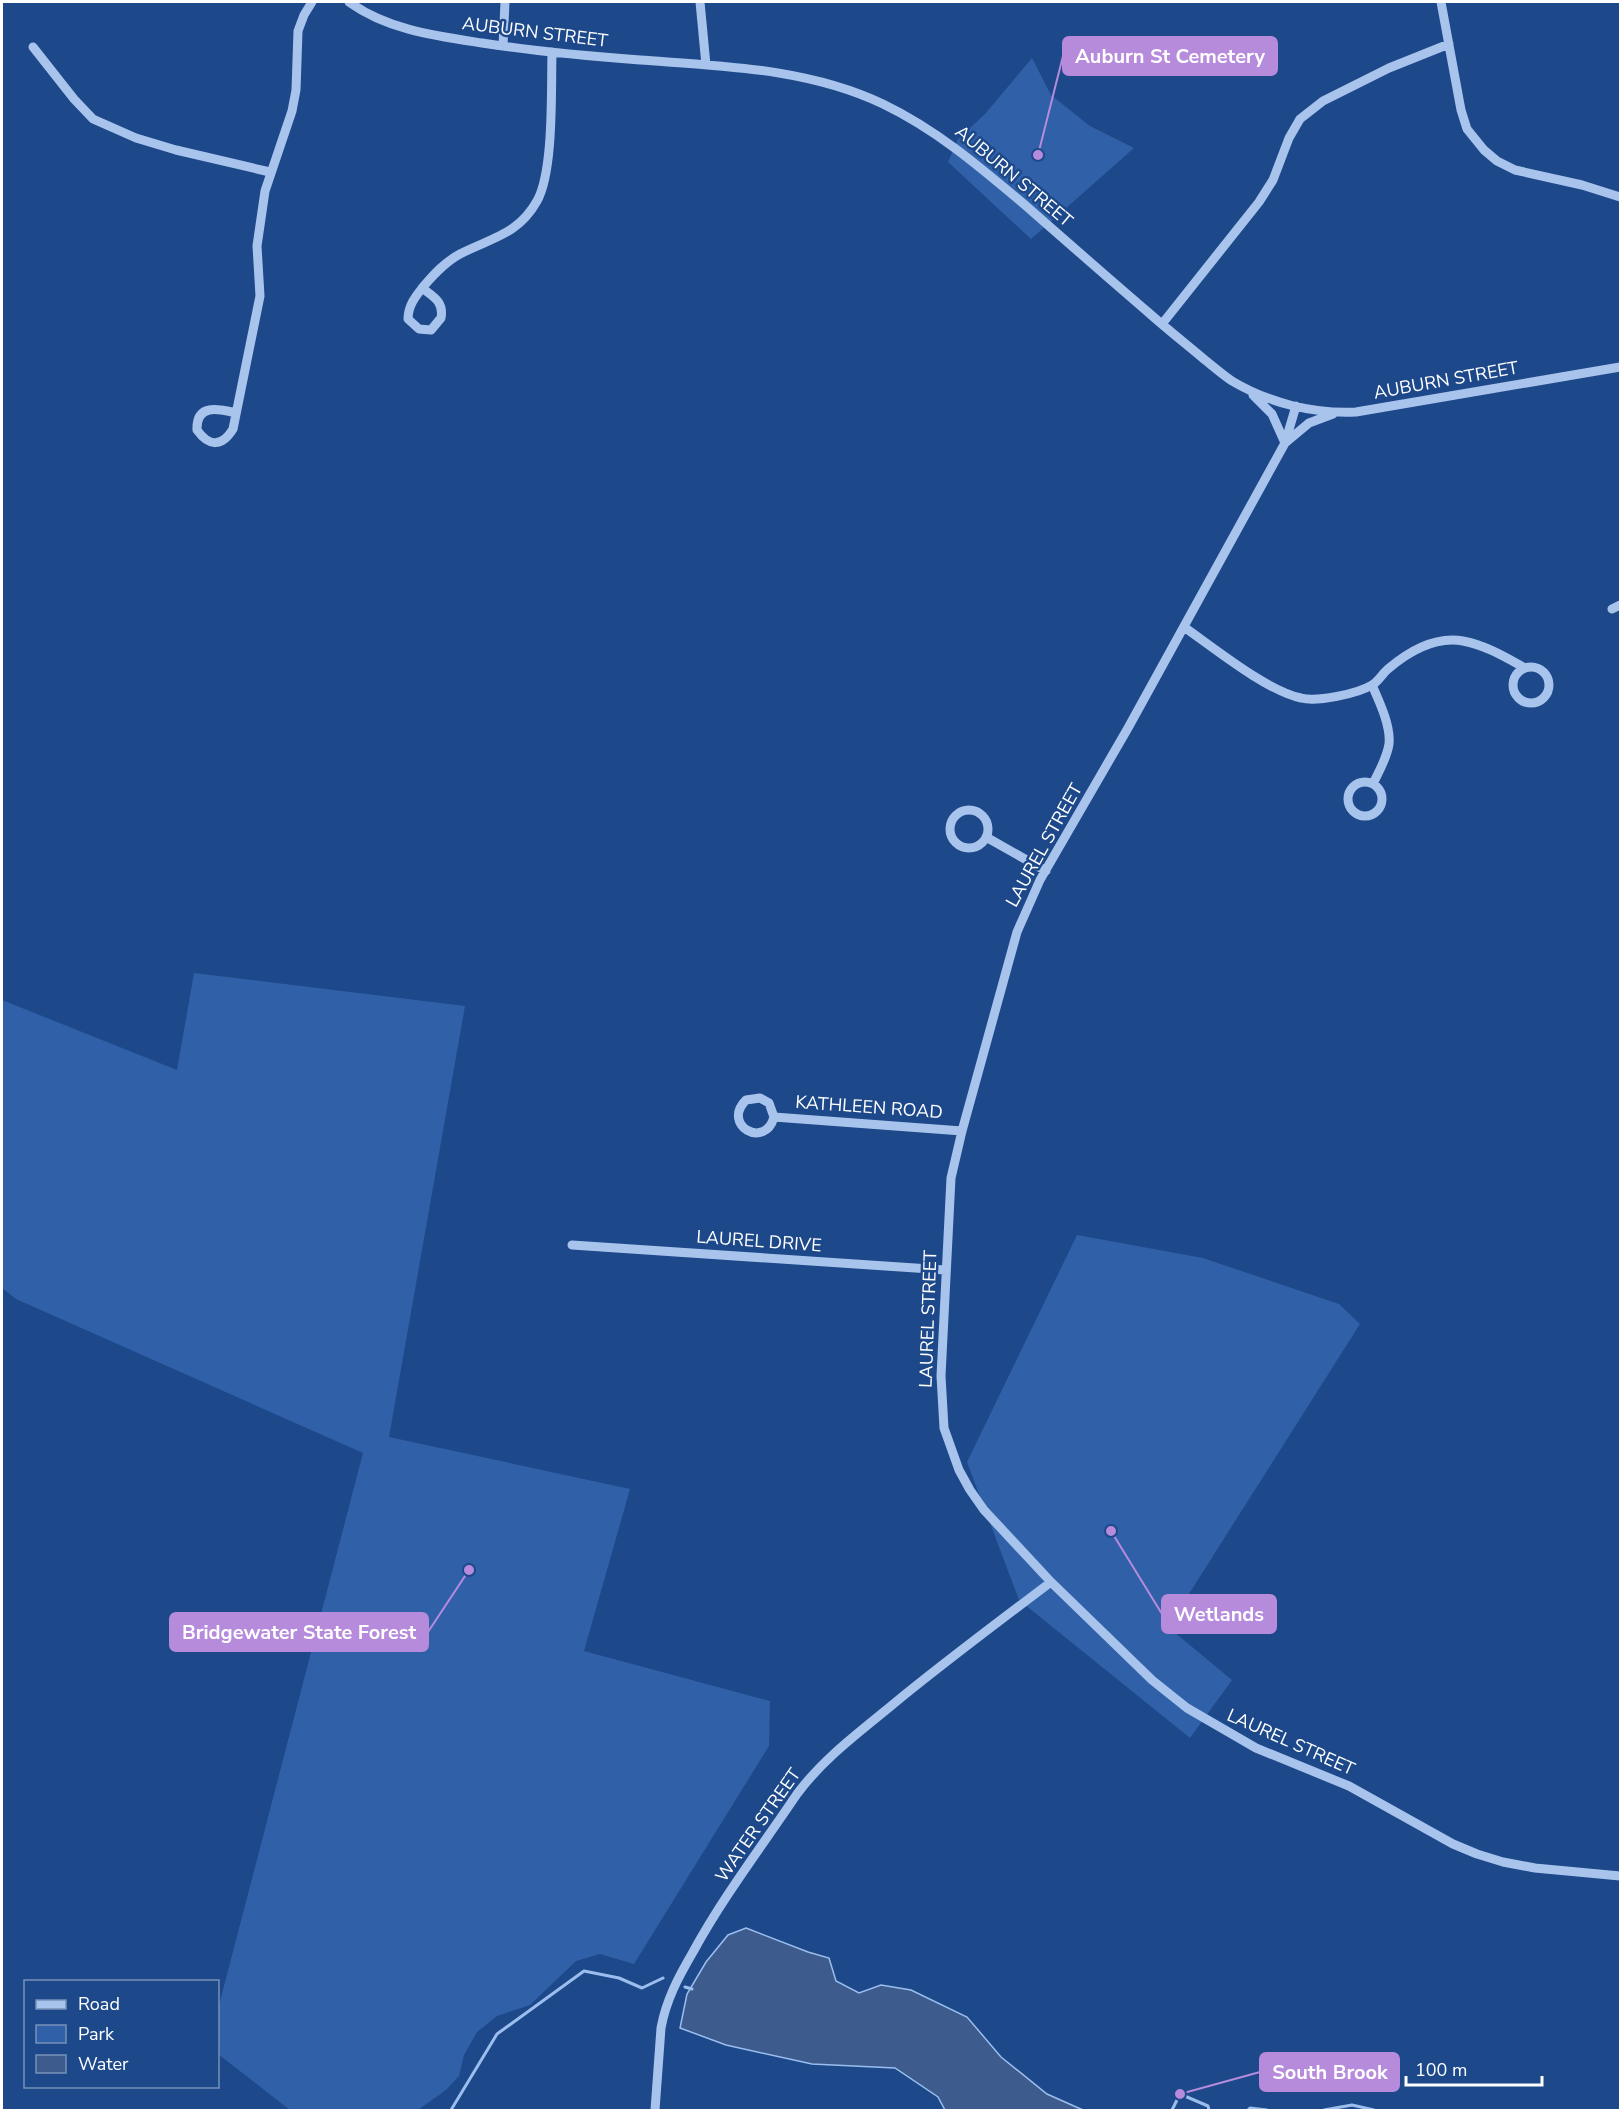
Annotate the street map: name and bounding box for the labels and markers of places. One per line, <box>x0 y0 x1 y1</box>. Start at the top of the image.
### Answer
callout: Auburn St Cemetery <box>1063 37 1277 75</box>
callout: Wetlands <box>1162 1595 1276 1633</box>
callout: Bridgewater State Forest <box>170 1613 428 1651</box>
callout: South Brook <box>1260 2053 1399 2091</box>

